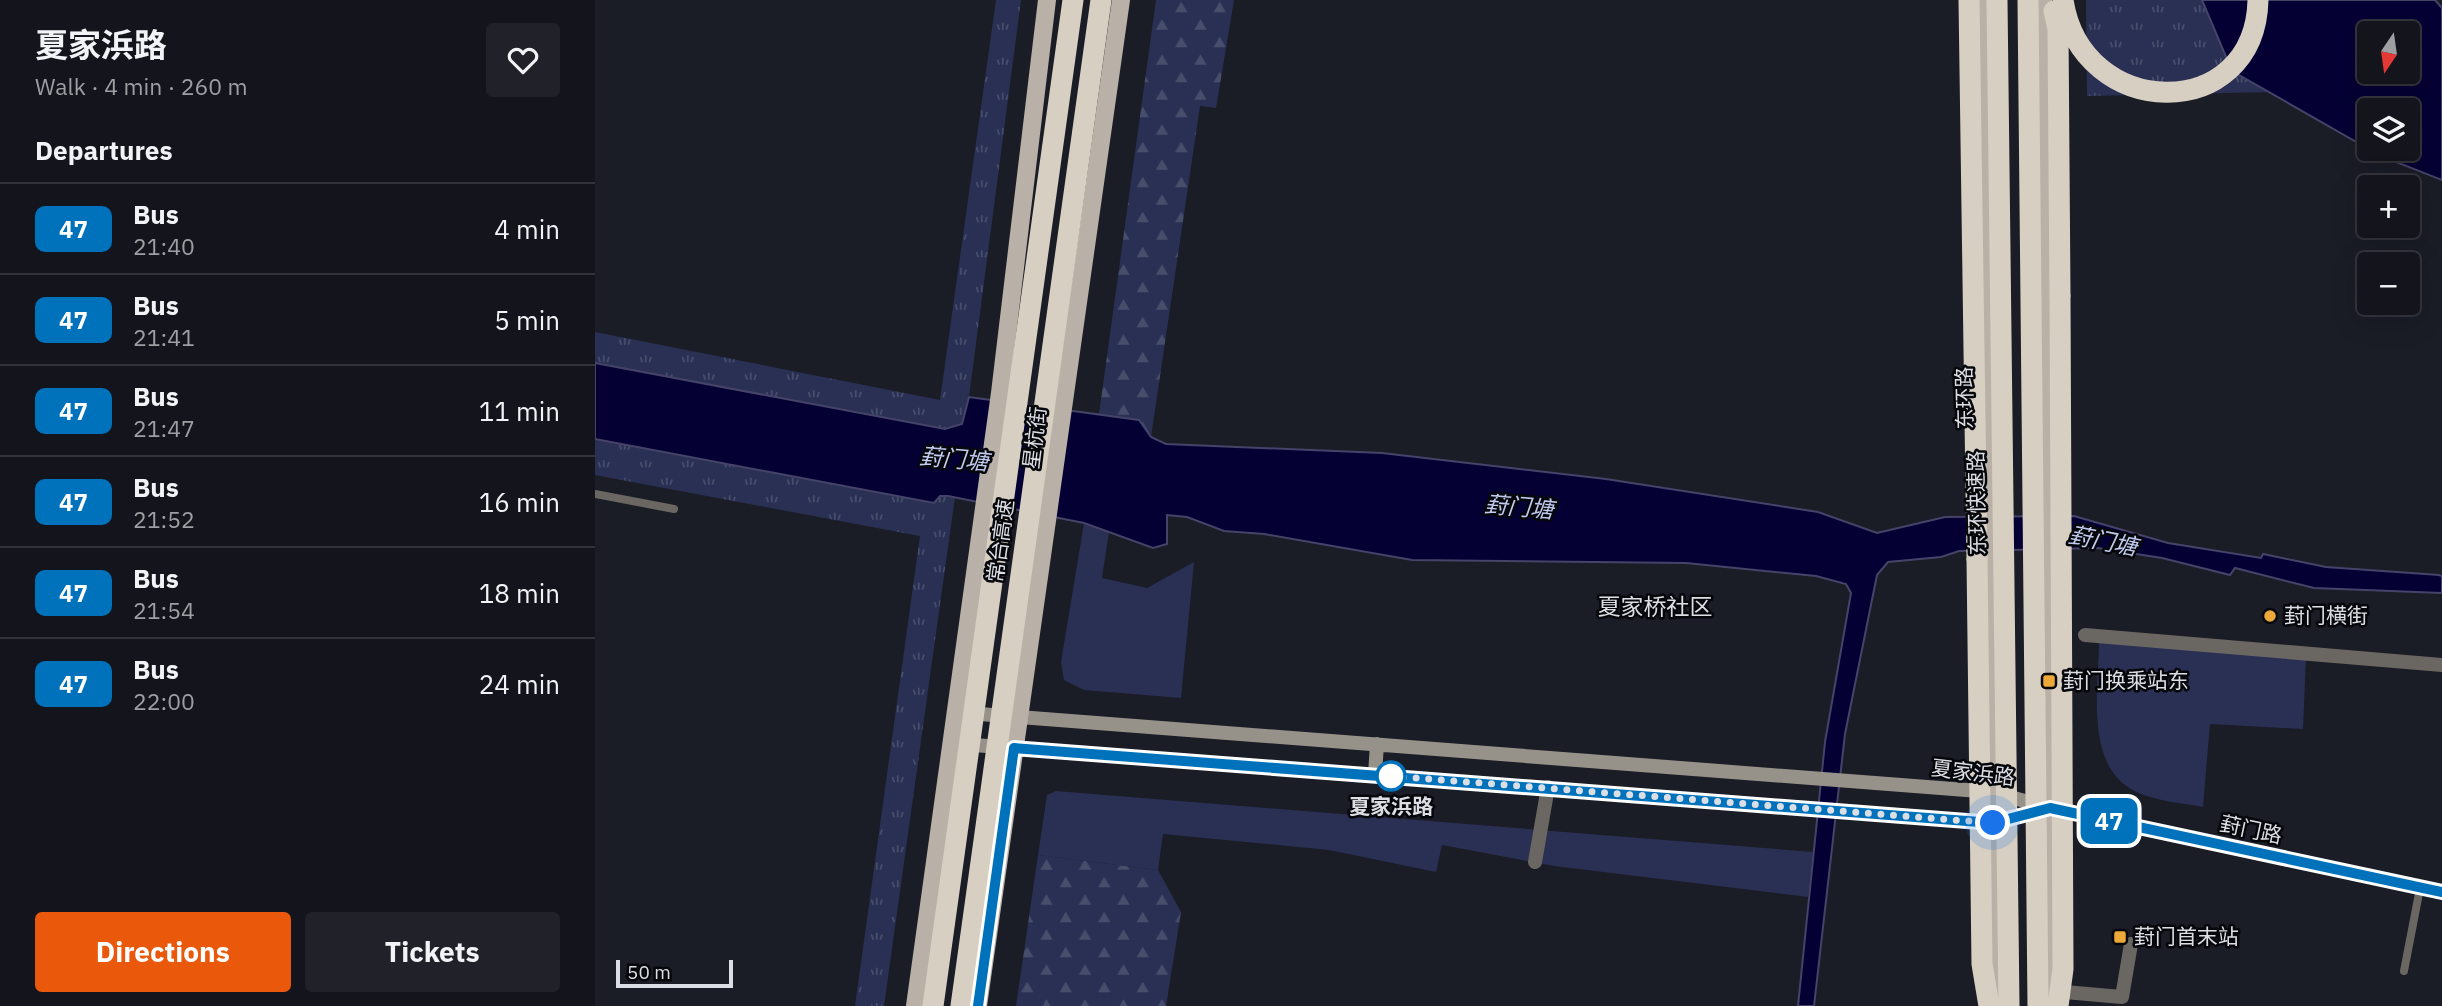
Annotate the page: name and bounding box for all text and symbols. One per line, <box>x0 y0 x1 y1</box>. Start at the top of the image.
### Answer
north arrow <box>2357 21 2420 84</box>
map controls <box>2357 21 2420 315</box>
text: 夏家浜路 <box>35 23 167 66</box>
button: heart <box>486 23 560 97</box>
text: Walk · 4 min · 260 m <box>35 71 248 101</box>
button: layers <box>2357 98 2420 161</box>
text: Departures <box>35 133 173 167</box>
button: + <box>2357 175 2420 238</box>
text: Bus <box>133 197 179 231</box>
text: 4 min <box>494 212 560 246</box>
text: 47 <box>59 213 88 245</box>
text: 21:40 <box>133 231 195 261</box>
button: − <box>2357 252 2420 315</box>
text: Bus <box>133 288 179 322</box>
text: 5 min <box>494 303 560 337</box>
text: 47 <box>59 304 88 336</box>
text: 21:41 <box>133 322 195 352</box>
street label: 东环路 <box>1949 366 1979 430</box>
text: Bus <box>133 379 179 413</box>
text: 11 min <box>479 394 560 428</box>
text: 47 <box>59 395 88 427</box>
street label: 星杭街 <box>1016 405 1052 471</box>
text: 21:47 <box>133 413 195 443</box>
water label: 葑门塘 <box>918 440 994 476</box>
street label: 东环快速路 <box>1961 450 1991 556</box>
text: Bus <box>133 470 179 504</box>
text: 16 min <box>479 485 560 519</box>
text: 47 <box>59 486 88 518</box>
water label: 葑门塘 <box>1483 488 1559 524</box>
street label: 常台高速 <box>980 497 1020 584</box>
text: 21:52 <box>133 504 195 534</box>
water label: 葑门塘 <box>2066 519 2144 562</box>
text: Bus <box>133 561 179 595</box>
text: 18 min <box>479 576 560 610</box>
text: 47 <box>59 577 88 609</box>
district label: 夏家桥社区 <box>1598 591 1713 621</box>
text: 21:54 <box>133 595 195 625</box>
place label: 葑门横街 <box>2284 601 2368 629</box>
marker: 葑门横街 <box>2262 608 2278 624</box>
text: Bus <box>133 652 179 686</box>
place label: 葑门换乘站东 <box>2063 666 2189 694</box>
text: 24 min <box>479 667 560 701</box>
text: 47 <box>59 668 88 700</box>
marker: 葑门换乘站东 <box>2041 673 2057 689</box>
text: 22:00 <box>133 686 195 716</box>
street label: 夏家浜路 <box>1930 753 2017 791</box>
marker: 夏家浜路 <box>1376 761 1406 791</box>
place label: 夏家浜路 <box>1349 792 1433 820</box>
line badge: 47 <box>2077 798 2141 844</box>
your location <box>1975 805 2010 840</box>
text: 47 <box>2095 805 2123 837</box>
street label: 葑门路 <box>2217 809 2285 849</box>
button: Directions <box>35 912 291 992</box>
button: Tickets <box>305 912 560 992</box>
place label: 葑门首末站 <box>2134 922 2239 950</box>
marker: 葑门首末站 <box>2112 929 2128 945</box>
scale bar <box>616 957 733 989</box>
text: 50 m <box>627 960 671 984</box>

